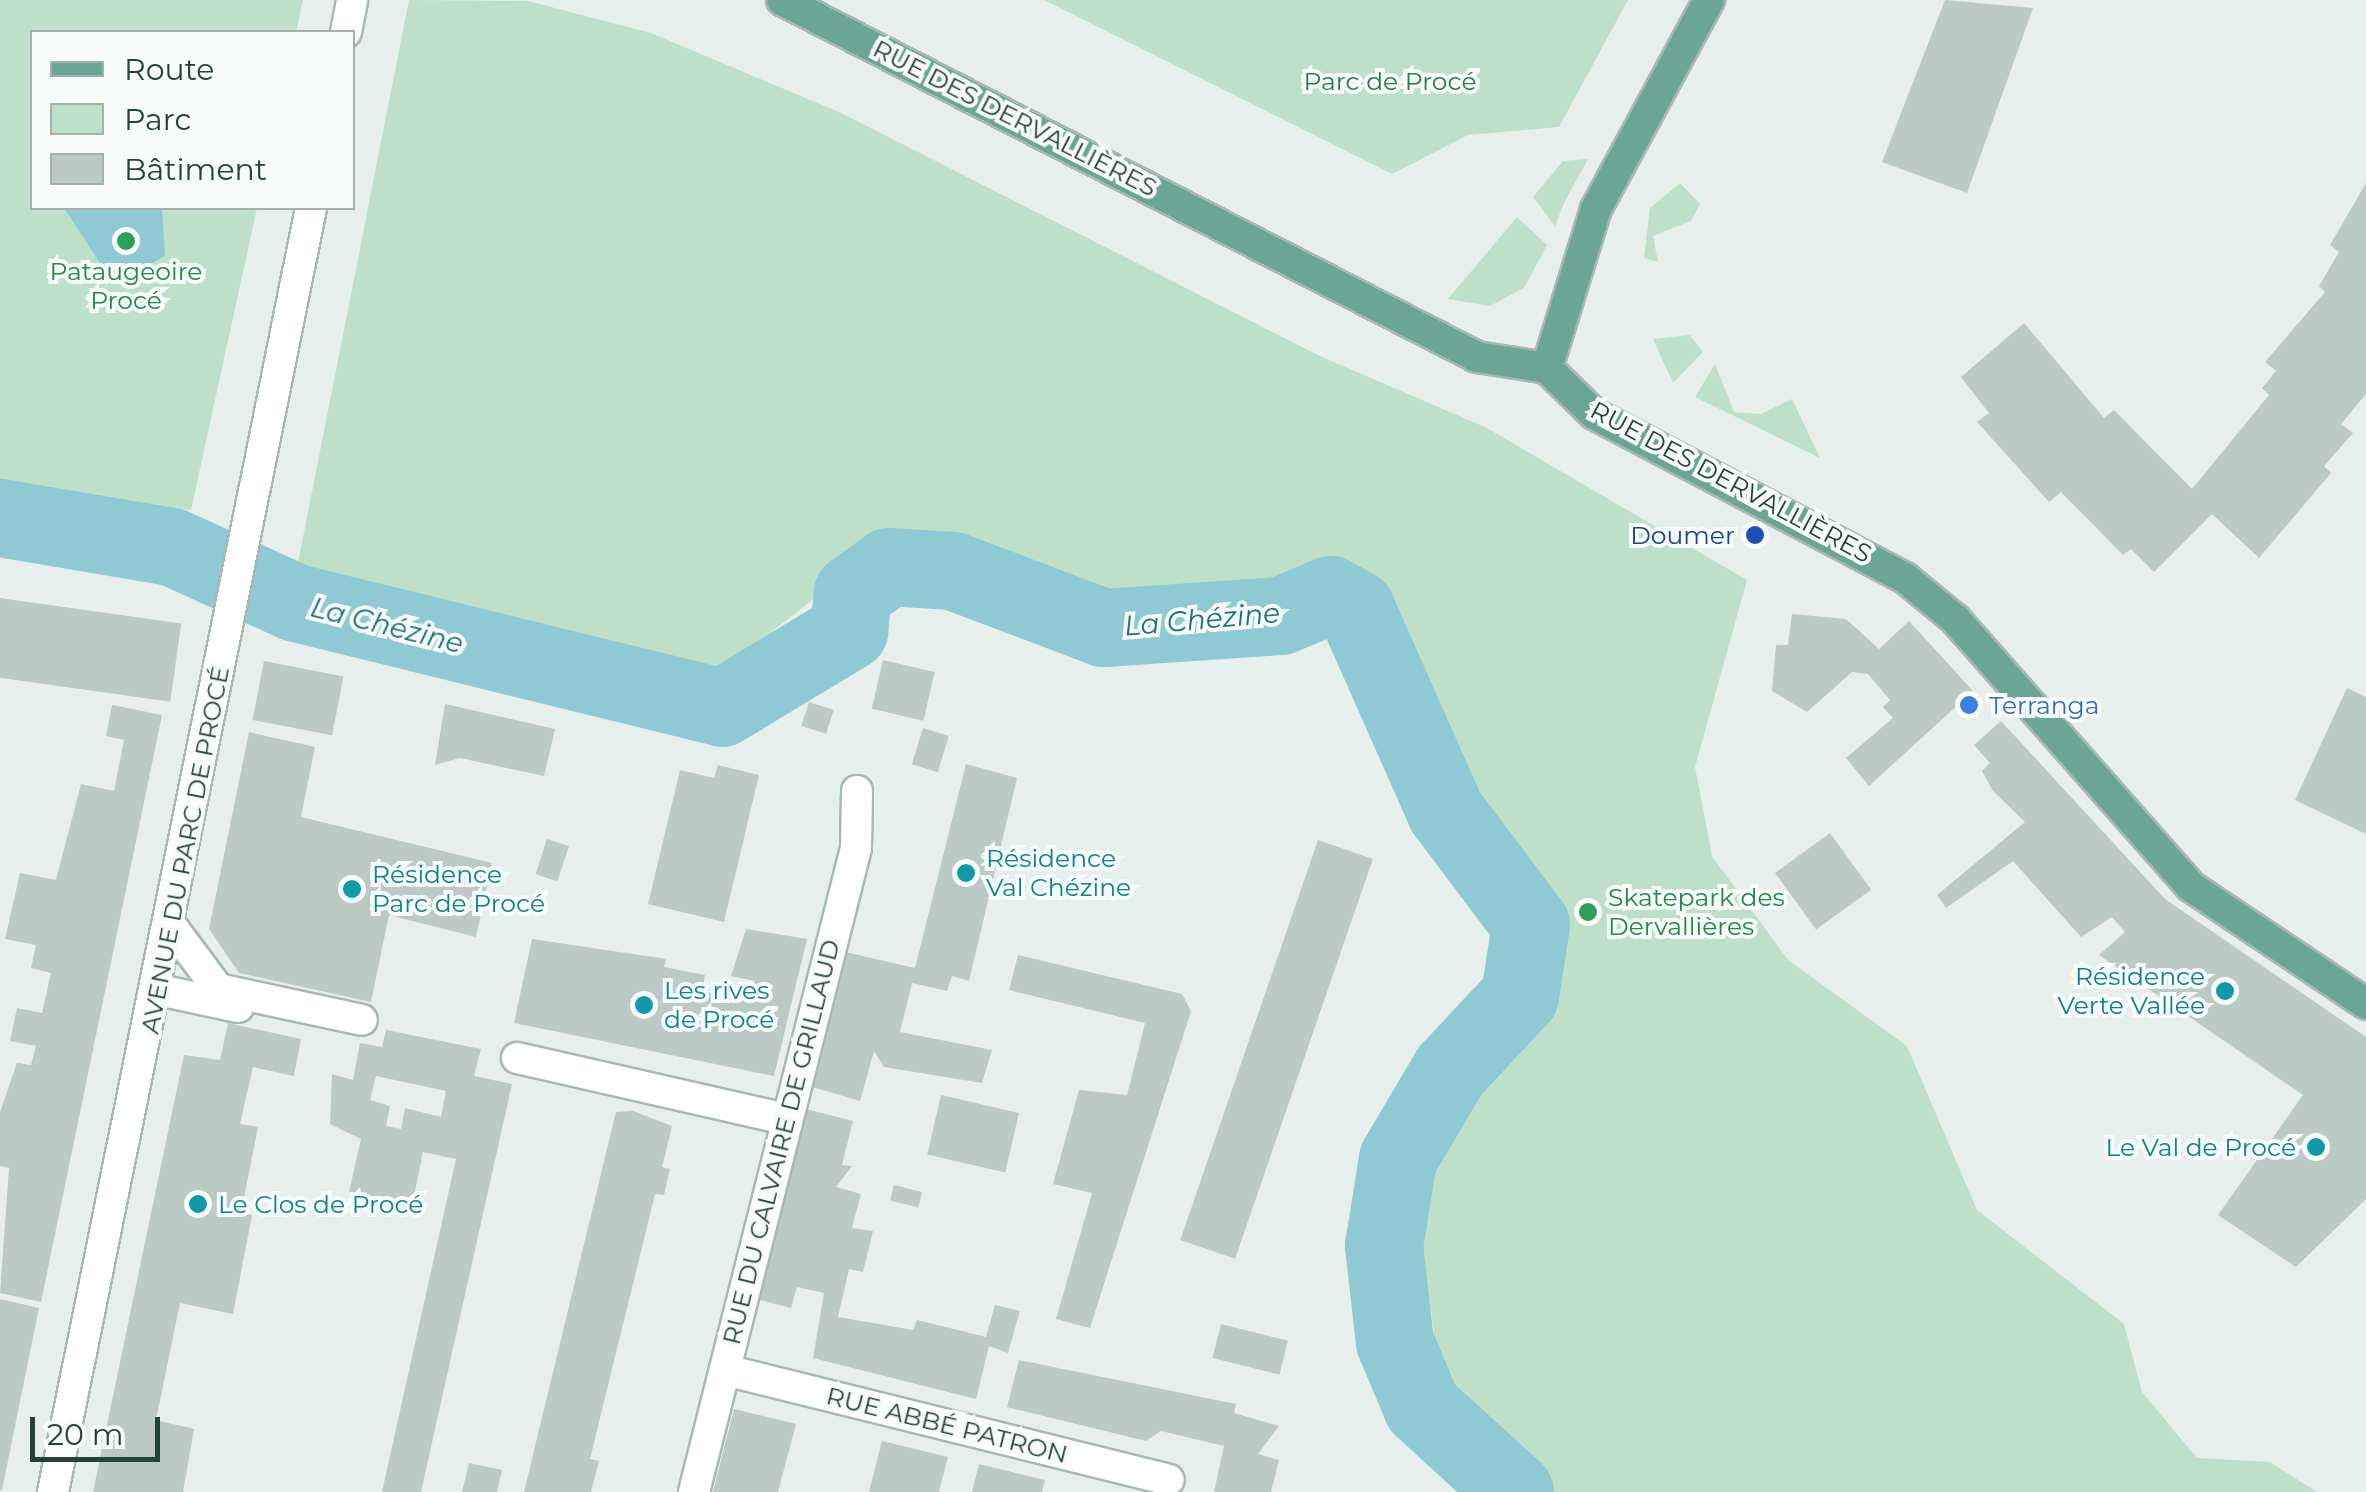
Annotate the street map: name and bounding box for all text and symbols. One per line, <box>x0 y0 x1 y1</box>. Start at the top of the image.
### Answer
legend <box>30 30 355 210</box>
street label: RUE DES DERVALLIÈRES <box>868 33 1162 203</box>
text: Route <box>124 51 214 88</box>
park label: Parc de Procé <box>1304 66 1476 96</box>
text: Parc <box>124 101 191 138</box>
text: Bâtiment <box>124 151 267 188</box>
marker: Pataugeoire Procé <box>115 230 137 252</box>
place label: Pataugeoire Procé <box>50 257 202 316</box>
street label: RUE DES DERVALLIÈRES <box>1585 395 1877 569</box>
place label: Doumer <box>1630 520 1735 550</box>
marker: Doumer <box>1744 524 1766 546</box>
water label: La Chézine <box>307 590 467 660</box>
water label: La Chézine <box>1123 595 1281 643</box>
street label: AVENUE DU PARC DE PROCÉ <box>135 664 235 1036</box>
place label: Terranga <box>1989 690 2099 720</box>
marker: Terranga <box>1958 694 1980 716</box>
place label: Résidence Val Chézine <box>986 844 1131 903</box>
place label: Résidence Parc de Procé <box>372 860 545 919</box>
marker: Résidence Val Chézine <box>955 862 977 884</box>
marker: Résidence Parc de Procé <box>341 878 363 900</box>
place label: Skatepark des Dervallières <box>1608 883 1785 942</box>
marker: Skatepark des Dervallières <box>1577 901 1599 923</box>
street label: RUE DU CALVAIRE DE GRILLAUD <box>716 936 846 1348</box>
place label: Résidence Verte Vallée <box>2058 962 2205 1021</box>
place label: Les rives de Procé <box>664 976 774 1035</box>
marker: Résidence Verte Vallée <box>2214 980 2236 1002</box>
marker: Les rives de Procé <box>633 994 655 1016</box>
place label: Le Val de Procé <box>2105 1132 2296 1162</box>
marker: Le Val de Procé <box>2305 1136 2327 1158</box>
place label: Le Clos de Procé <box>218 1189 423 1219</box>
marker: Le Clos de Procé <box>187 1193 209 1215</box>
street label: RUE ABBÉ PATRON <box>823 1380 1071 1470</box>
scale bar <box>35 1397 165 1459</box>
text: 20 m <box>47 1416 124 1453</box>

